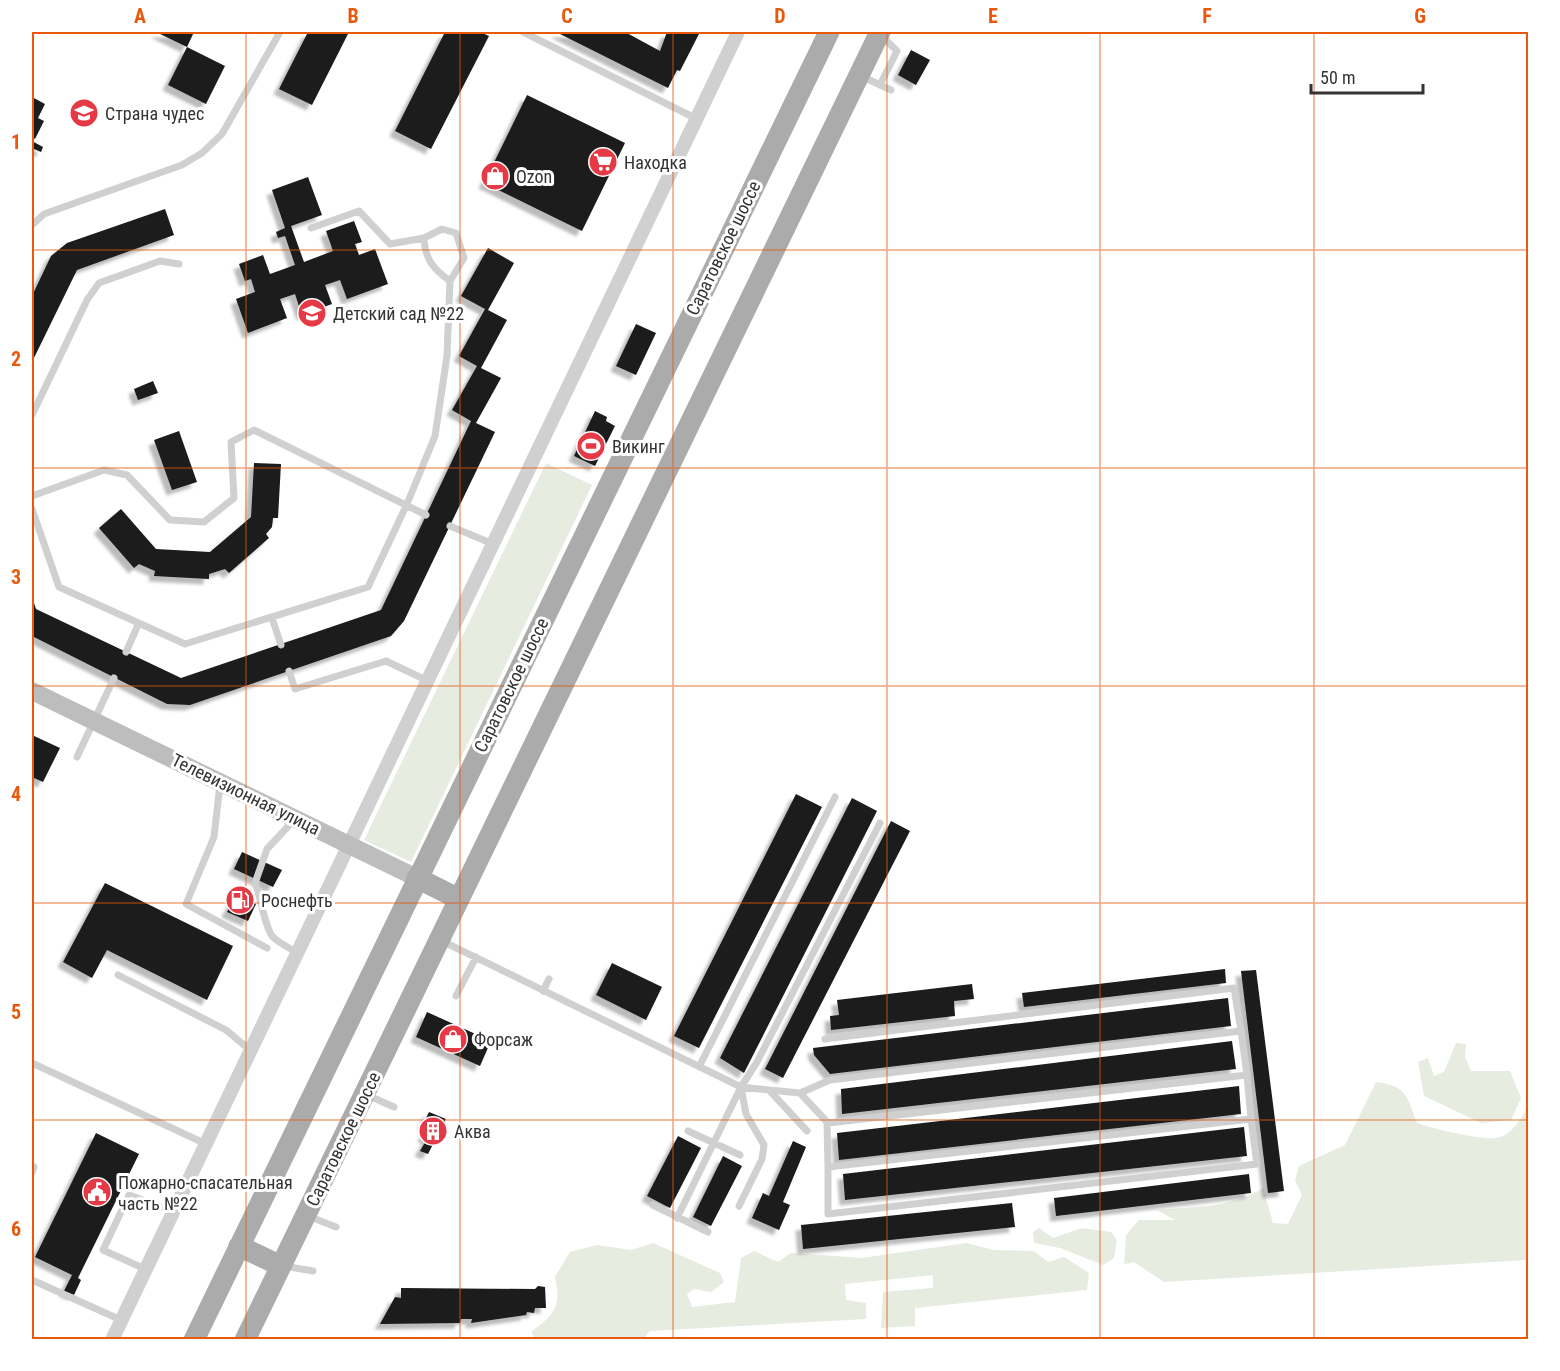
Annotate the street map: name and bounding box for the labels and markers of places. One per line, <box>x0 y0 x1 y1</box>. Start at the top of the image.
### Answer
school or university icon: Страна чудес <box>68 97 100 129</box>
place label: Страна чудес <box>105 103 204 124</box>
supermarket icon: Находка <box>587 146 619 178</box>
place label: Находка <box>624 152 687 173</box>
shop icon: Ozon <box>479 160 511 192</box>
place label: Ozon <box>516 166 552 187</box>
school or university icon: Детский сад №22 <box>296 297 328 329</box>
place label: Детский сад №22 <box>333 303 464 324</box>
sports icon: Викинг <box>575 430 607 462</box>
place label: Викинг <box>612 436 665 457</box>
fuel station icon: Роснефть <box>224 884 256 916</box>
place label: Роснефть <box>261 890 333 911</box>
shop icon: Форсаж <box>437 1023 469 1055</box>
place label: Форсаж <box>474 1029 533 1050</box>
building icon: Аква <box>417 1115 449 1147</box>
place label: Аква <box>454 1121 491 1142</box>
place label: Пожарно-спасательная часть №22 <box>118 1172 293 1214</box>
public building icon: Пожарно-спасательная часть №22 <box>81 1176 113 1208</box>

